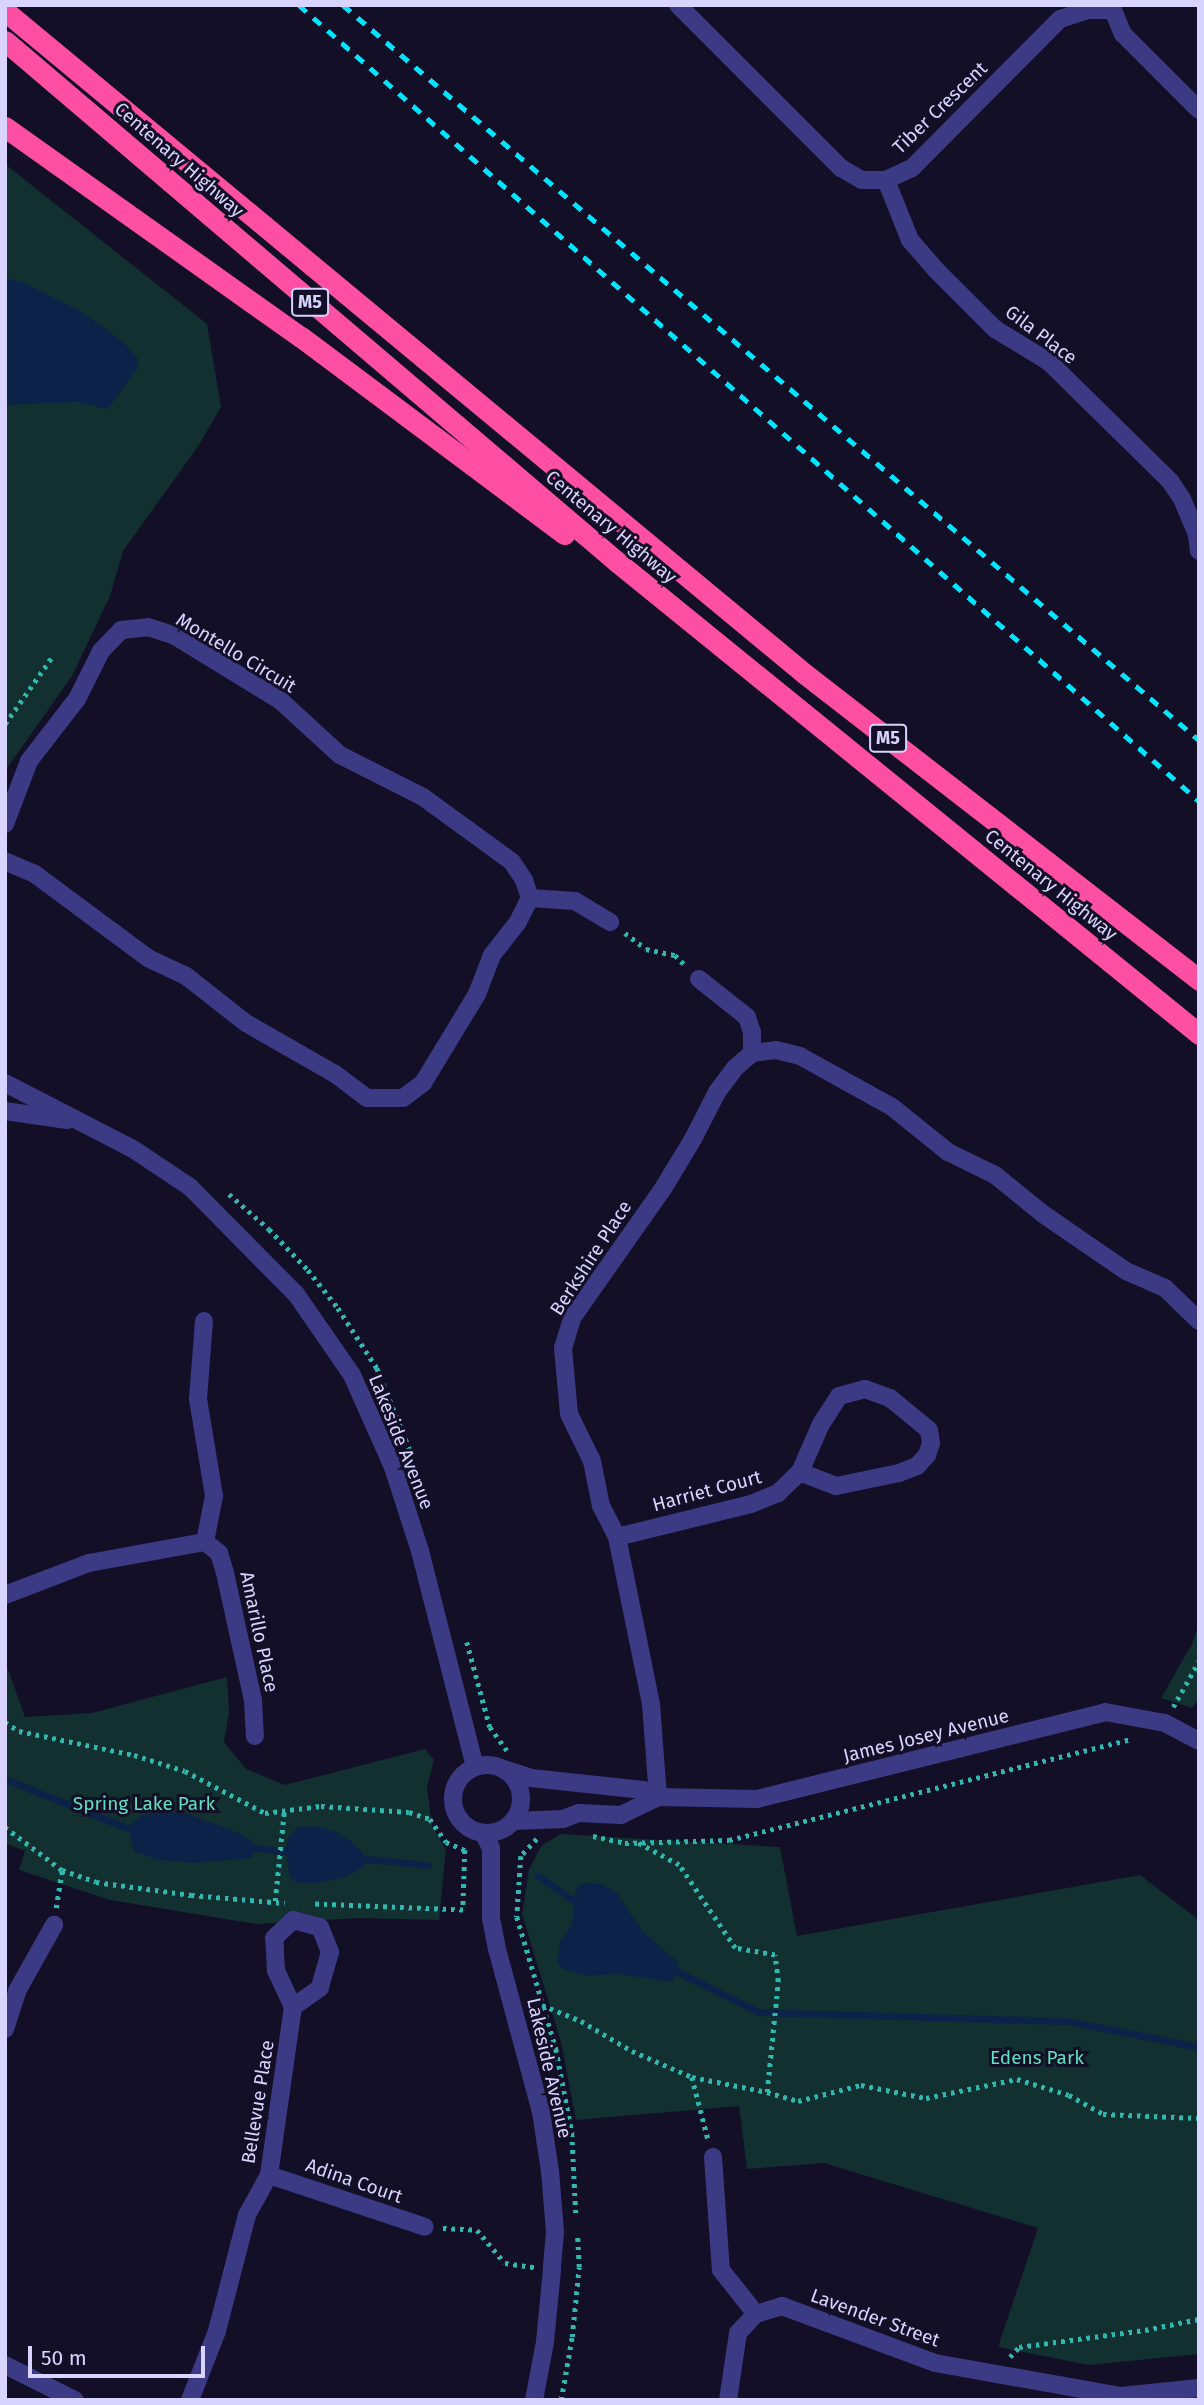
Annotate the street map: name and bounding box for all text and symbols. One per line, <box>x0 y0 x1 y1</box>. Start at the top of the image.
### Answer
street label: Tiber Crescent <box>888 57 992 159</box>
street label: Centenary Highway <box>110 98 248 222</box>
road number: M5 <box>291 288 329 316</box>
street label: Gila Place <box>1001 301 1081 369</box>
street label: Centenary Highway <box>541 466 681 588</box>
street label: Montello Circuit <box>172 608 300 698</box>
road number: M5 <box>869 724 907 752</box>
street label: Centenary Highway <box>980 825 1122 945</box>
street label: Berkshire Place <box>545 1196 637 1320</box>
street label: Lakeside Avenue <box>364 1371 438 1513</box>
street label: Harriet Court <box>650 1465 764 1517</box>
street label: Amarillo Place <box>235 1569 283 1695</box>
street label: James Josey Avenue <box>841 1704 1011 1768</box>
park label: Spring Lake Park <box>73 1793 215 1815</box>
street label: Lakeside Avenue <box>522 1995 576 2141</box>
street label: Bellevue Place <box>237 2039 279 2165</box>
park label: Edens Park <box>990 2047 1084 2069</box>
street label: Adina Court <box>303 2154 405 2208</box>
street label: Lavender Street <box>807 2284 943 2352</box>
scale bar <box>32 2332 208 2376</box>
text: 50 m <box>41 2345 87 2371</box>

